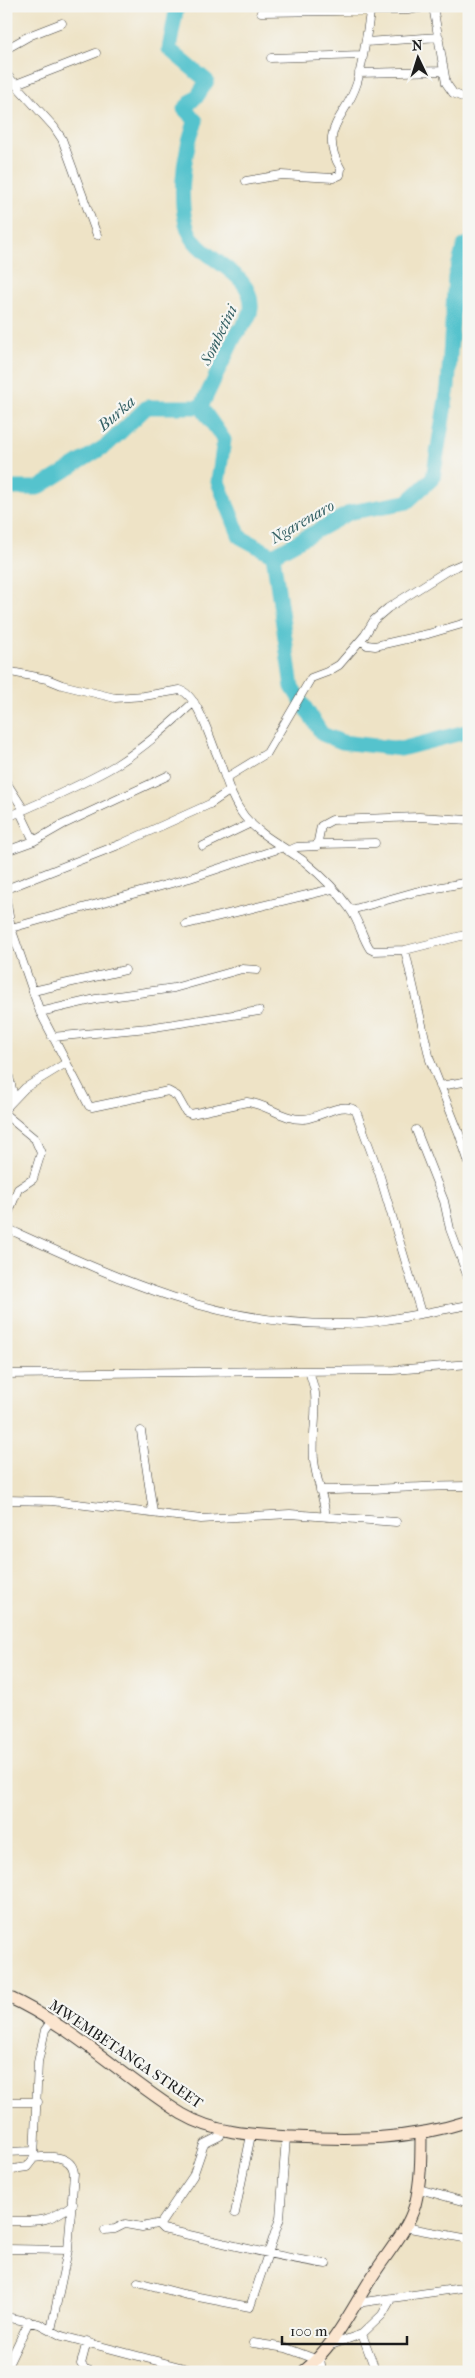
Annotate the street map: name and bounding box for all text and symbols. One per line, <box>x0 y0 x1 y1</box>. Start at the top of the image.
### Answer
north arrow <box>392 32 442 82</box>
text: N <box>411 37 423 54</box>
water label: Sombetini <box>195 301 242 369</box>
water label: Burka <box>93 392 139 435</box>
water label: Ngarenaro <box>266 495 338 548</box>
street label: MWEMBETANGA STREET <box>46 1996 207 2113</box>
scale bar <box>282 2313 408 2345</box>
text: 100 m <box>290 2322 328 2340</box>

